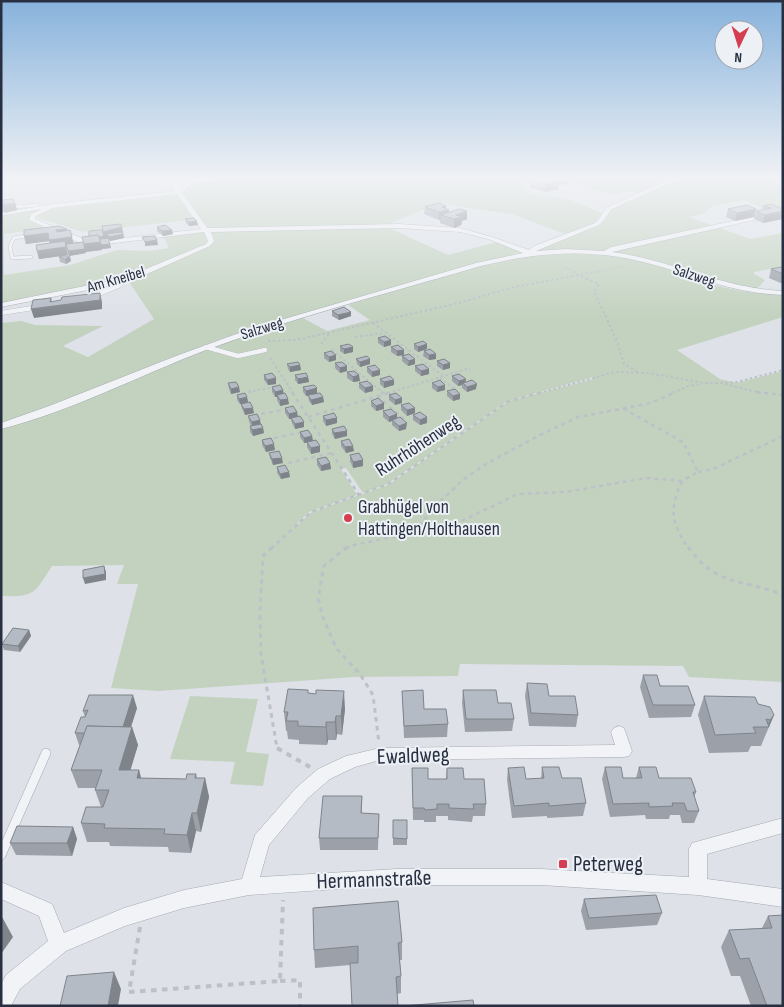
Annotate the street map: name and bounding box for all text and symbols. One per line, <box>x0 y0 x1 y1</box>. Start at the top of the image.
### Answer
north arrow <box>714 20 764 70</box>
text: N <box>734 49 742 66</box>
street label: Salzweg <box>670 260 718 292</box>
street label: Am Kneibel <box>84 263 147 298</box>
street label: Salzweg <box>238 314 286 344</box>
street label: Ruhrhöhenweg <box>371 410 465 482</box>
place label: Grabhügel von Hattingen/Holthausen <box>358 496 500 541</box>
marker: Grabhügel von Hattingen/Holthausen <box>342 512 354 524</box>
street label: Ewaldweg <box>376 741 450 771</box>
place label: Peterweg <box>573 851 643 878</box>
marker: Peterweg <box>557 858 569 870</box>
street label: Hermannstraße <box>316 865 432 895</box>

